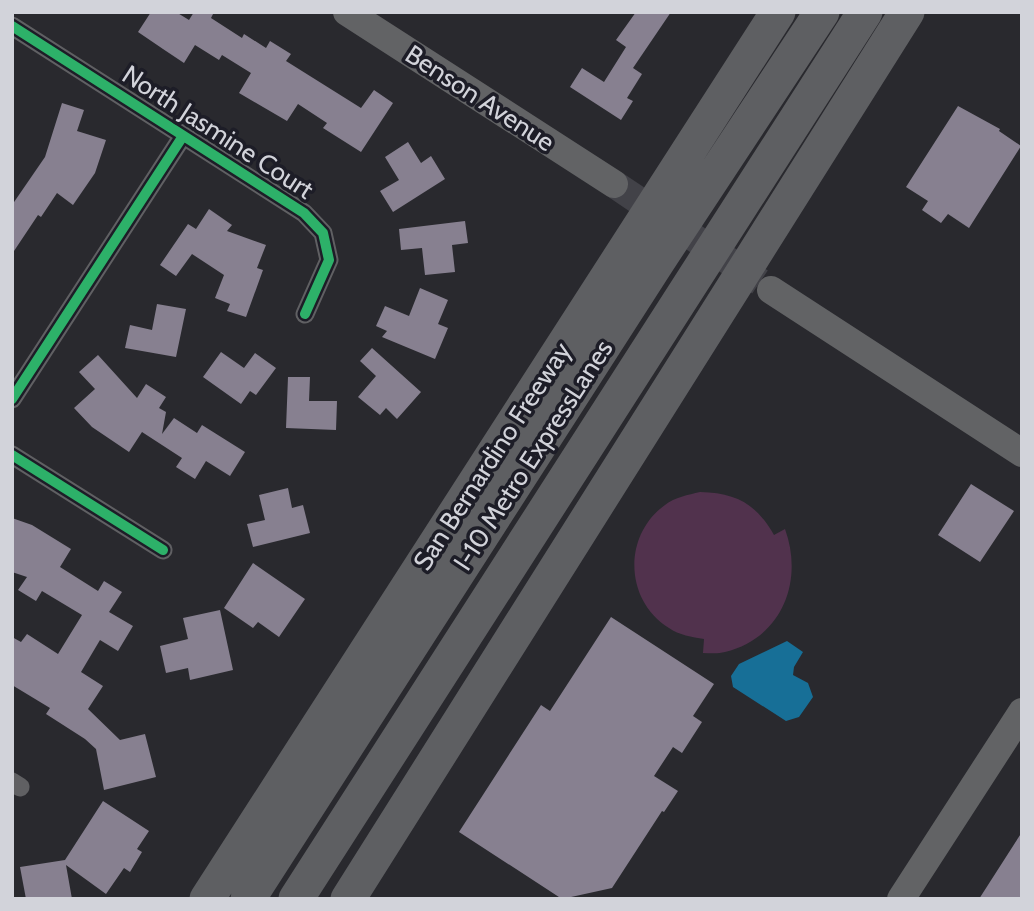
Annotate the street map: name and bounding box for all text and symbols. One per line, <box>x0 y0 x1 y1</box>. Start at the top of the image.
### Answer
street label: Benson Avenue <box>399 38 561 158</box>
street label: North Jasmine Court <box>116 58 320 206</box>
street label: I-10 Metro ExpressLanes <box>447 334 620 576</box>
street label: San Bernardino Freeway <box>406 336 578 576</box>

